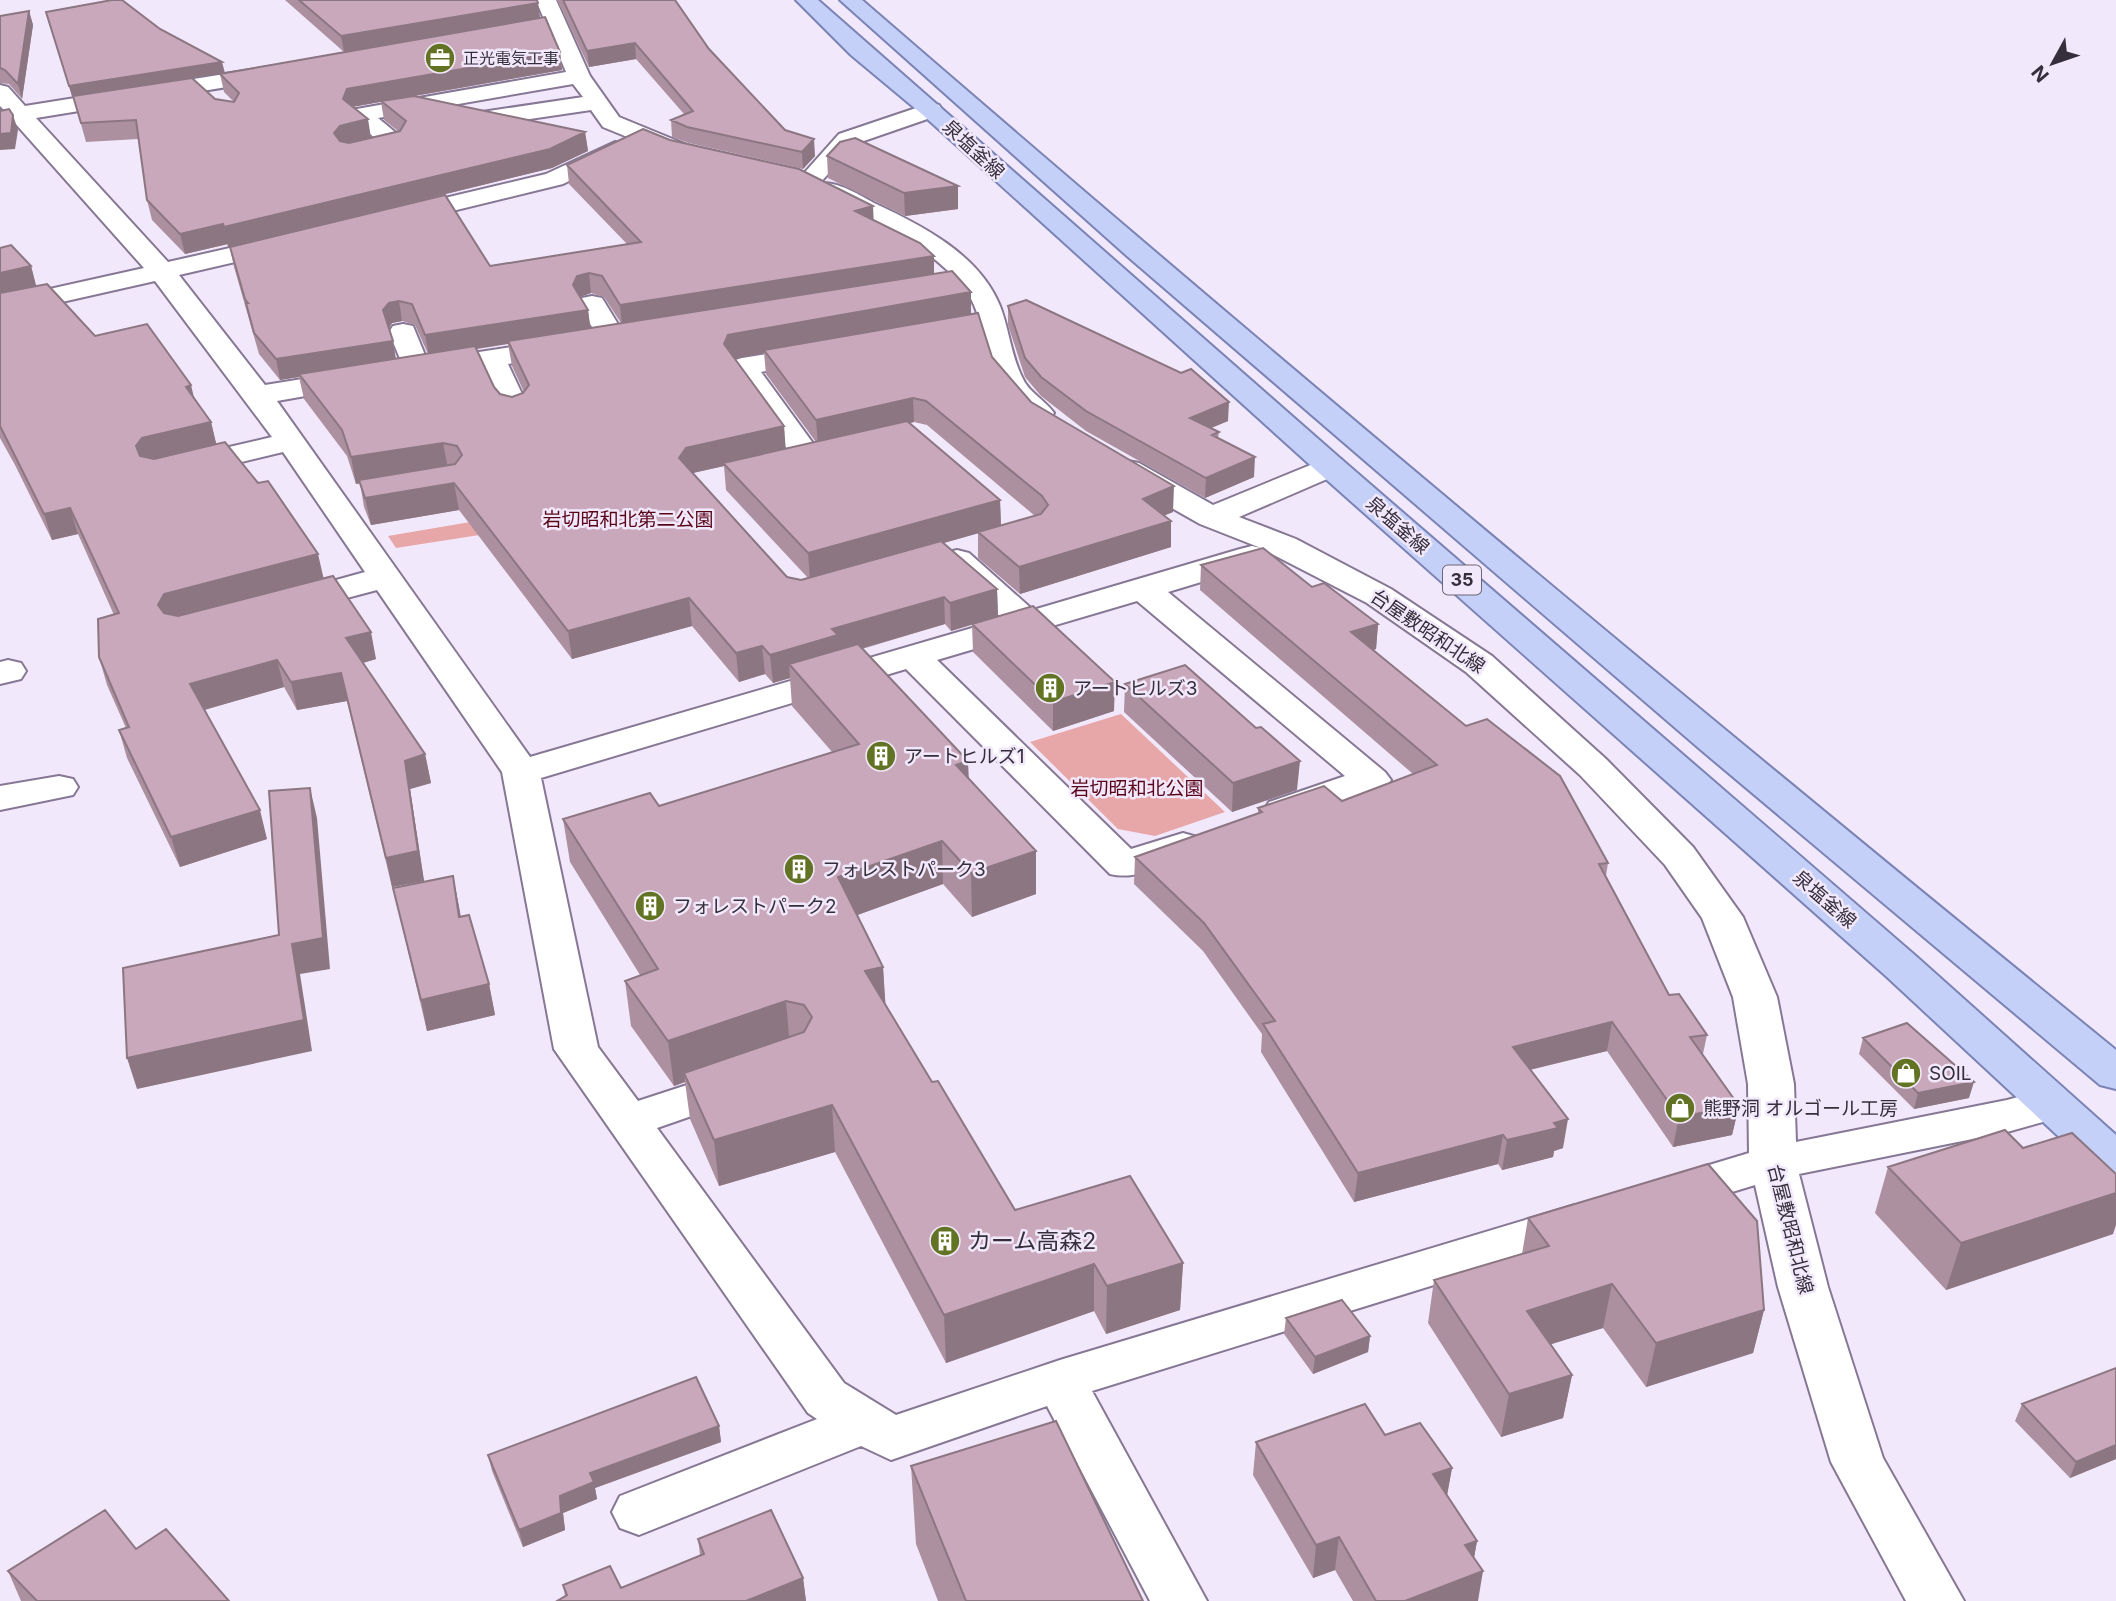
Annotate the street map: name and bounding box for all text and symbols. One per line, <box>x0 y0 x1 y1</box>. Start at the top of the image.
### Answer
north arrow <box>2018 28 2088 98</box>
office icon: 正光電気工事 <box>423 41 457 75</box>
place label: 正光電気工事 <box>463 48 559 68</box>
text: N <box>2027 61 2054 87</box>
street label: 泉塩釜線 <box>938 115 1009 184</box>
street label: 泉塩釜線 <box>1361 492 1434 559</box>
park label: 岩切昭和北第二公園 <box>542 508 714 531</box>
road number: 35 <box>1443 566 1481 594</box>
street label: 台屋敷昭和北線 <box>1366 585 1489 678</box>
building icon: アートヒルズ3 <box>1033 671 1067 705</box>
place label: アートヒルズ3 <box>1073 677 1198 700</box>
building icon: アートヒルズ1 <box>864 739 898 773</box>
place label: アートヒルズ1 <box>904 745 1025 768</box>
park label: 岩切昭和北公園 <box>1070 777 1204 800</box>
building icon: フォレストパーク3 <box>782 852 816 886</box>
place label: フォレストパーク3 <box>822 858 986 881</box>
street label: 泉塩釜線 <box>1788 866 1861 933</box>
building icon: フォレストパーク2 <box>633 889 667 923</box>
place label: フォレストパーク2 <box>673 895 837 918</box>
shop icon: SOIL <box>1889 1056 1923 1090</box>
place label: SOIL <box>1929 1062 1972 1085</box>
shop icon: 熊野洞 オルゴール工房 <box>1663 1091 1697 1125</box>
place label: 熊野洞 オルゴール工房 <box>1703 1097 1898 1120</box>
street label: 台屋敷昭和北線 <box>1763 1162 1818 1296</box>
building icon: カーム高森2 <box>928 1224 962 1258</box>
place label: カーム高森2 <box>968 1227 1096 1255</box>

